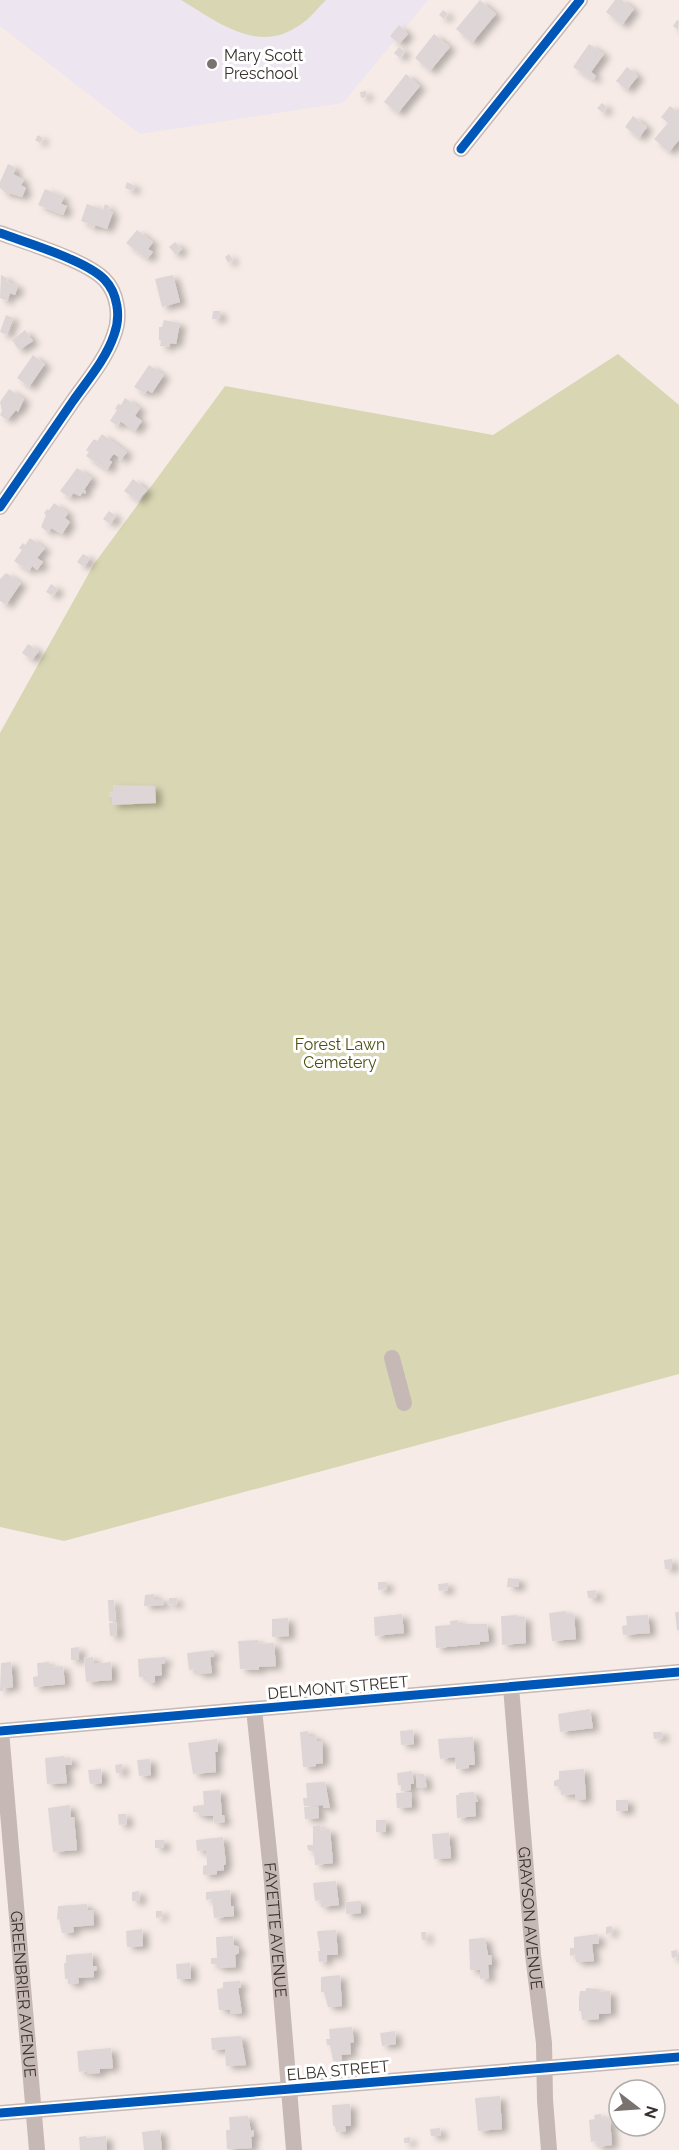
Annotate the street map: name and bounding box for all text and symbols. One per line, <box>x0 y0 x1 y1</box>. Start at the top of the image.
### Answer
place label: Mary Scott Preschool <box>224 46 304 83</box>
marker: Mary Scott Preschool <box>205 57 219 71</box>
park label: Forest Lawn Cemetery <box>295 1035 385 1072</box>
street label: DELMONT STREET <box>267 1672 410 1703</box>
street label: GRAYSON AVENUE <box>514 1846 546 1991</box>
street label: FAYETTE AVENUE <box>260 1861 290 1999</box>
street label: GREENBRIER AVENUE <box>6 1910 40 2079</box>
street label: ELBA STREET <box>286 2057 390 2084</box>
north arrow <box>607 2078 667 2138</box>
text: N <box>640 2104 662 2121</box>

